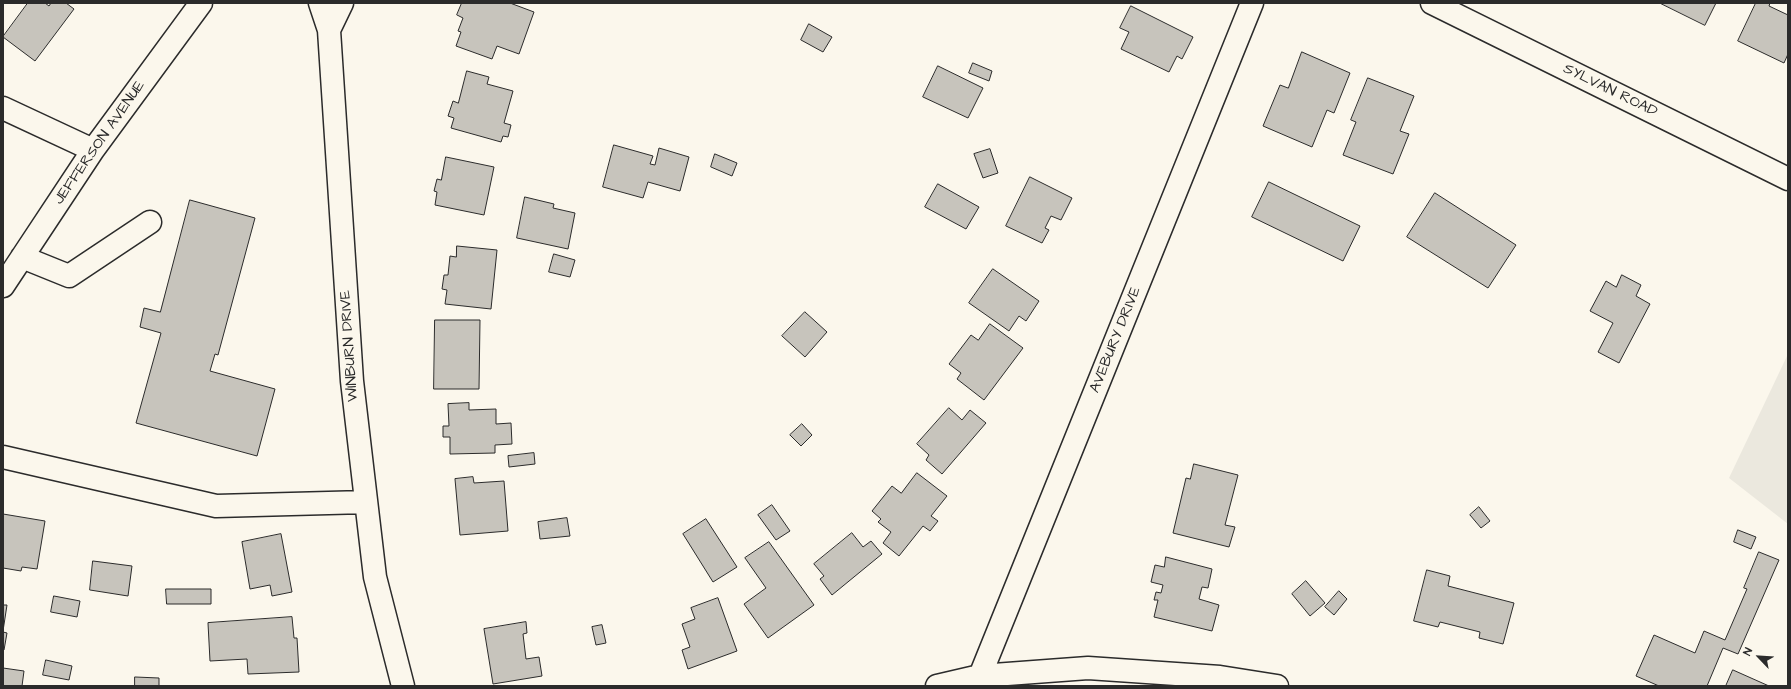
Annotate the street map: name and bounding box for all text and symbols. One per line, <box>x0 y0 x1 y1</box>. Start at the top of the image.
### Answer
street label: SYLVAN ROAD <box>1560 60 1660 122</box>
street label: JEFFERSON AVENUE <box>51 78 149 208</box>
street label: AVEBURY DRIVE <box>1087 284 1145 396</box>
street label: WINBURN DRIVE <box>337 290 363 402</box>
north arrow <box>1739 637 1779 677</box>
text: N <box>1739 645 1756 658</box>

